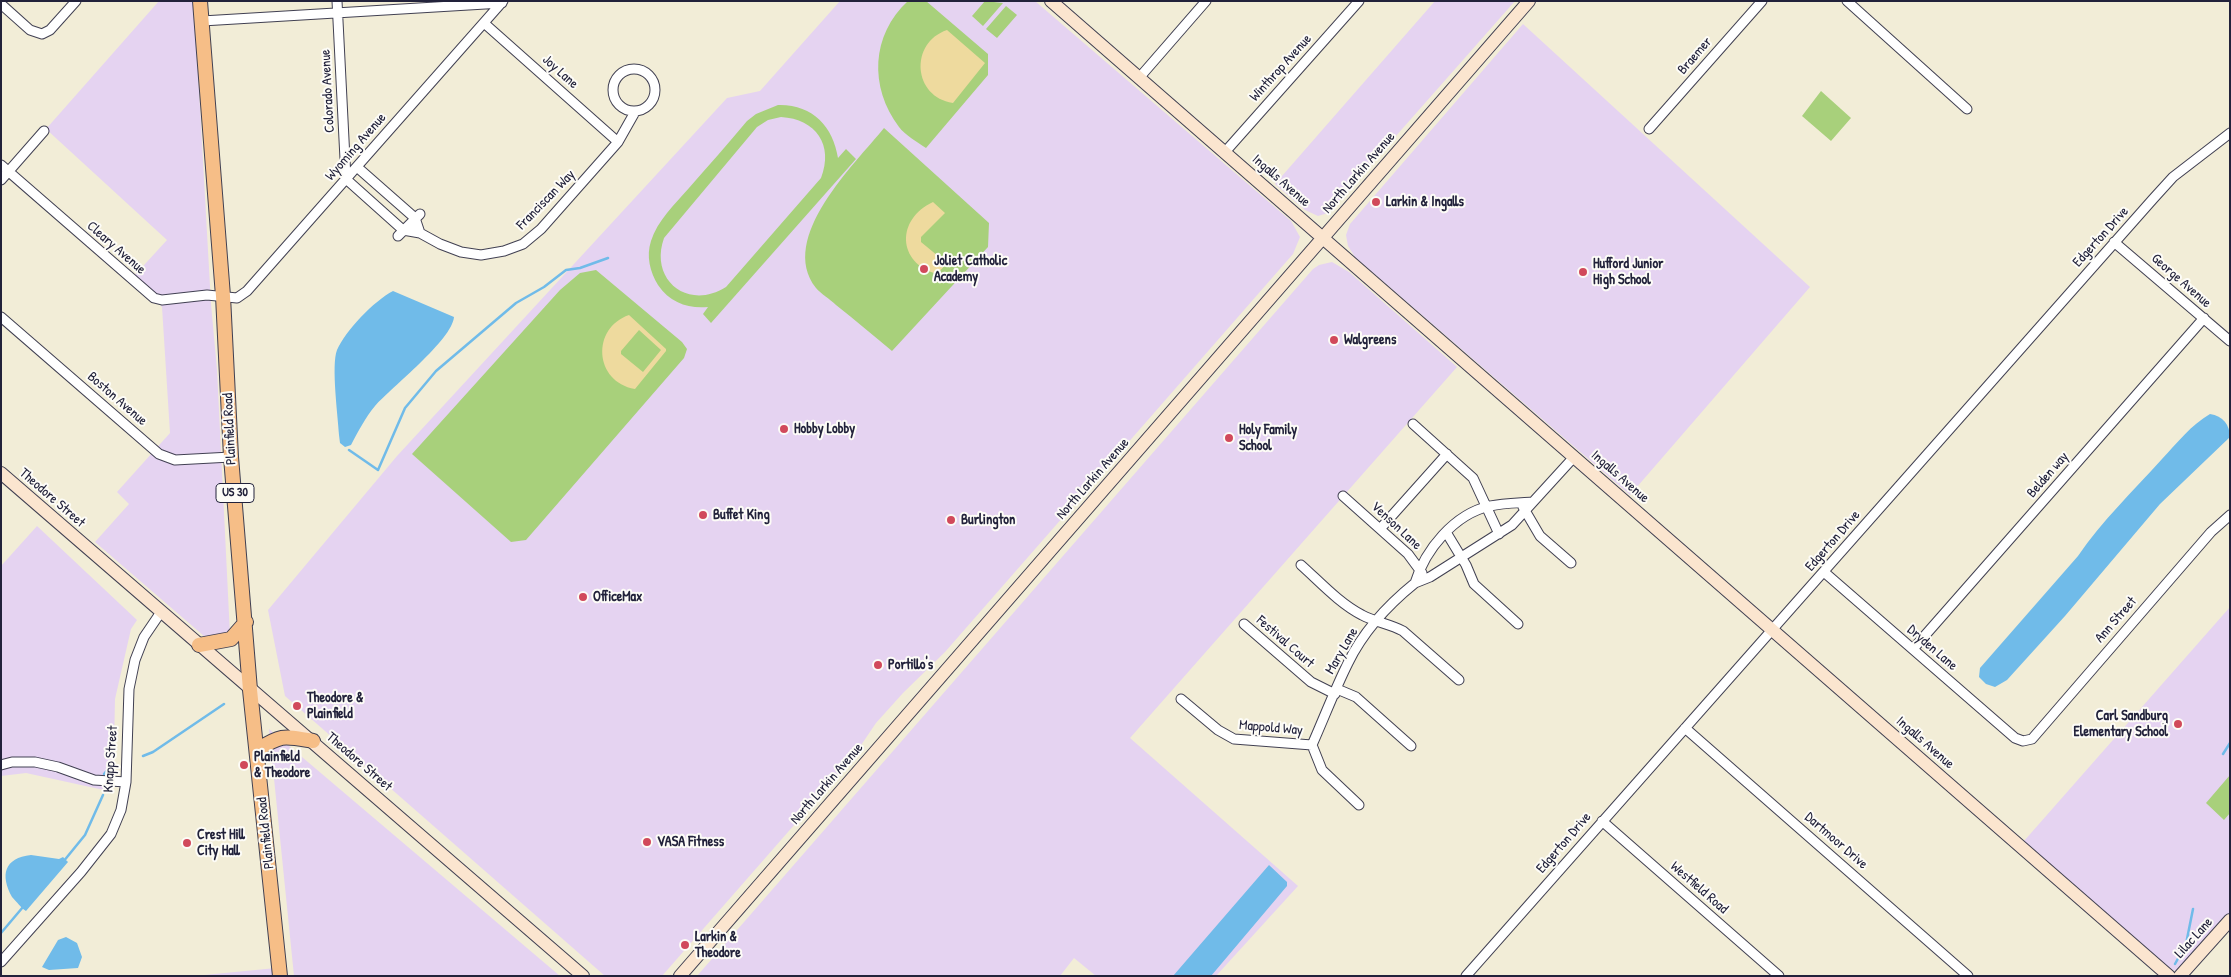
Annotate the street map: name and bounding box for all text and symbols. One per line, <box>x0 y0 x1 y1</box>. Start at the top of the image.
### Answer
street label: Winthrop Avenue <box>1246 31 1316 105</box>
street label: Braemer <box>1674 34 1716 78</box>
street label: Colorado Avenue <box>317 49 339 133</box>
street label: Joy Lane <box>539 52 581 92</box>
street label: Wyoming Avenue <box>322 110 390 184</box>
street label: North Larkin Avenue <box>1319 129 1399 217</box>
street label: Ingalls Avenue <box>1249 151 1313 211</box>
street label: Franciscan Way <box>513 167 579 233</box>
place label: Larkin & Ingalls <box>1386 194 1464 210</box>
marker: Larkin & Ingalls <box>1370 196 1382 208</box>
street label: Edgerton Drive <box>2070 203 2132 271</box>
street label: Cleary Avenue <box>83 218 149 278</box>
street label: George Avenue <box>2148 250 2214 312</box>
place label: Joliet Catholic Academy <box>934 253 1007 286</box>
place label: Hufford Junior High School <box>1593 256 1663 288</box>
marker: Joliet Catholic Academy <box>918 263 930 275</box>
marker: Hufford Junior High School <box>1577 266 1589 278</box>
place label: Walgreens <box>1344 332 1396 348</box>
marker: Walgreens <box>1328 334 1340 346</box>
street label: Boston Avenue <box>84 369 150 429</box>
street label: Plainfield Road <box>220 393 240 465</box>
place label: Hobby Lobby <box>794 421 855 437</box>
place label: Holy Family School <box>1239 422 1297 454</box>
marker: Hobby Lobby <box>778 423 790 435</box>
marker: Holy Family School <box>1223 432 1235 444</box>
street label: North Larkin Avenue <box>1053 435 1133 523</box>
street label: Ingalls Avenue <box>1588 447 1652 507</box>
street label: Belden way <box>2024 449 2072 501</box>
street label: Theodore Street <box>16 465 88 531</box>
road number: US 30 <box>216 483 254 502</box>
street label: Venson Lane <box>1367 498 1425 554</box>
place label: Buffet King <box>713 507 770 523</box>
street label: Edgerton Drive <box>1802 507 1864 575</box>
marker: Buffet King <box>697 509 709 521</box>
place label: Burlington <box>961 512 1015 528</box>
marker: Burlington <box>945 514 957 526</box>
place label: OfficeMax <box>593 589 642 605</box>
marker: OfficeMax <box>577 591 589 603</box>
street label: Ann Street <box>2092 594 2140 646</box>
street label: Festival Court <box>1253 612 1317 672</box>
street label: Dryden Lane <box>1903 622 1961 674</box>
street label: Mary Lane <box>1322 625 1362 677</box>
place label: Portillo's <box>888 657 933 673</box>
marker: Portillo's <box>872 659 884 671</box>
place label: Theodore & Plainfield <box>307 690 363 722</box>
marker: Theodore & Plainfield <box>291 700 303 712</box>
place label: Carl Sandburg Elementary School <box>2074 708 2168 740</box>
street label: Ingalls Avenue <box>1893 713 1957 773</box>
street label: Mappold Way <box>1238 717 1304 739</box>
marker: Carl Sandburg Elementary School <box>2172 718 2184 730</box>
street label: Knapp Street <box>100 725 122 793</box>
street label: Theodore Street <box>323 729 395 795</box>
street label: North Larkin Avenue <box>787 740 867 828</box>
place label: Plainfield & Theodore <box>254 749 310 782</box>
marker: Plainfield & Theodore <box>238 759 250 771</box>
street label: Plainfield Road <box>254 796 278 870</box>
street label: Edgerton Drive <box>1533 809 1595 877</box>
street label: Dartmoor Drive <box>1801 809 1871 873</box>
place label: Crest Hill City Hall <box>197 827 245 860</box>
place label: VASA Fitness <box>657 834 724 850</box>
marker: VASA Fitness <box>641 836 653 848</box>
marker: Crest Hill City Hall <box>181 837 193 849</box>
street label: Westfield Road <box>1667 858 1731 918</box>
street label: Lilac Lane <box>2171 914 2217 962</box>
place label: Larkin & Theodore <box>695 929 741 962</box>
marker: Larkin & Theodore <box>679 939 691 951</box>

